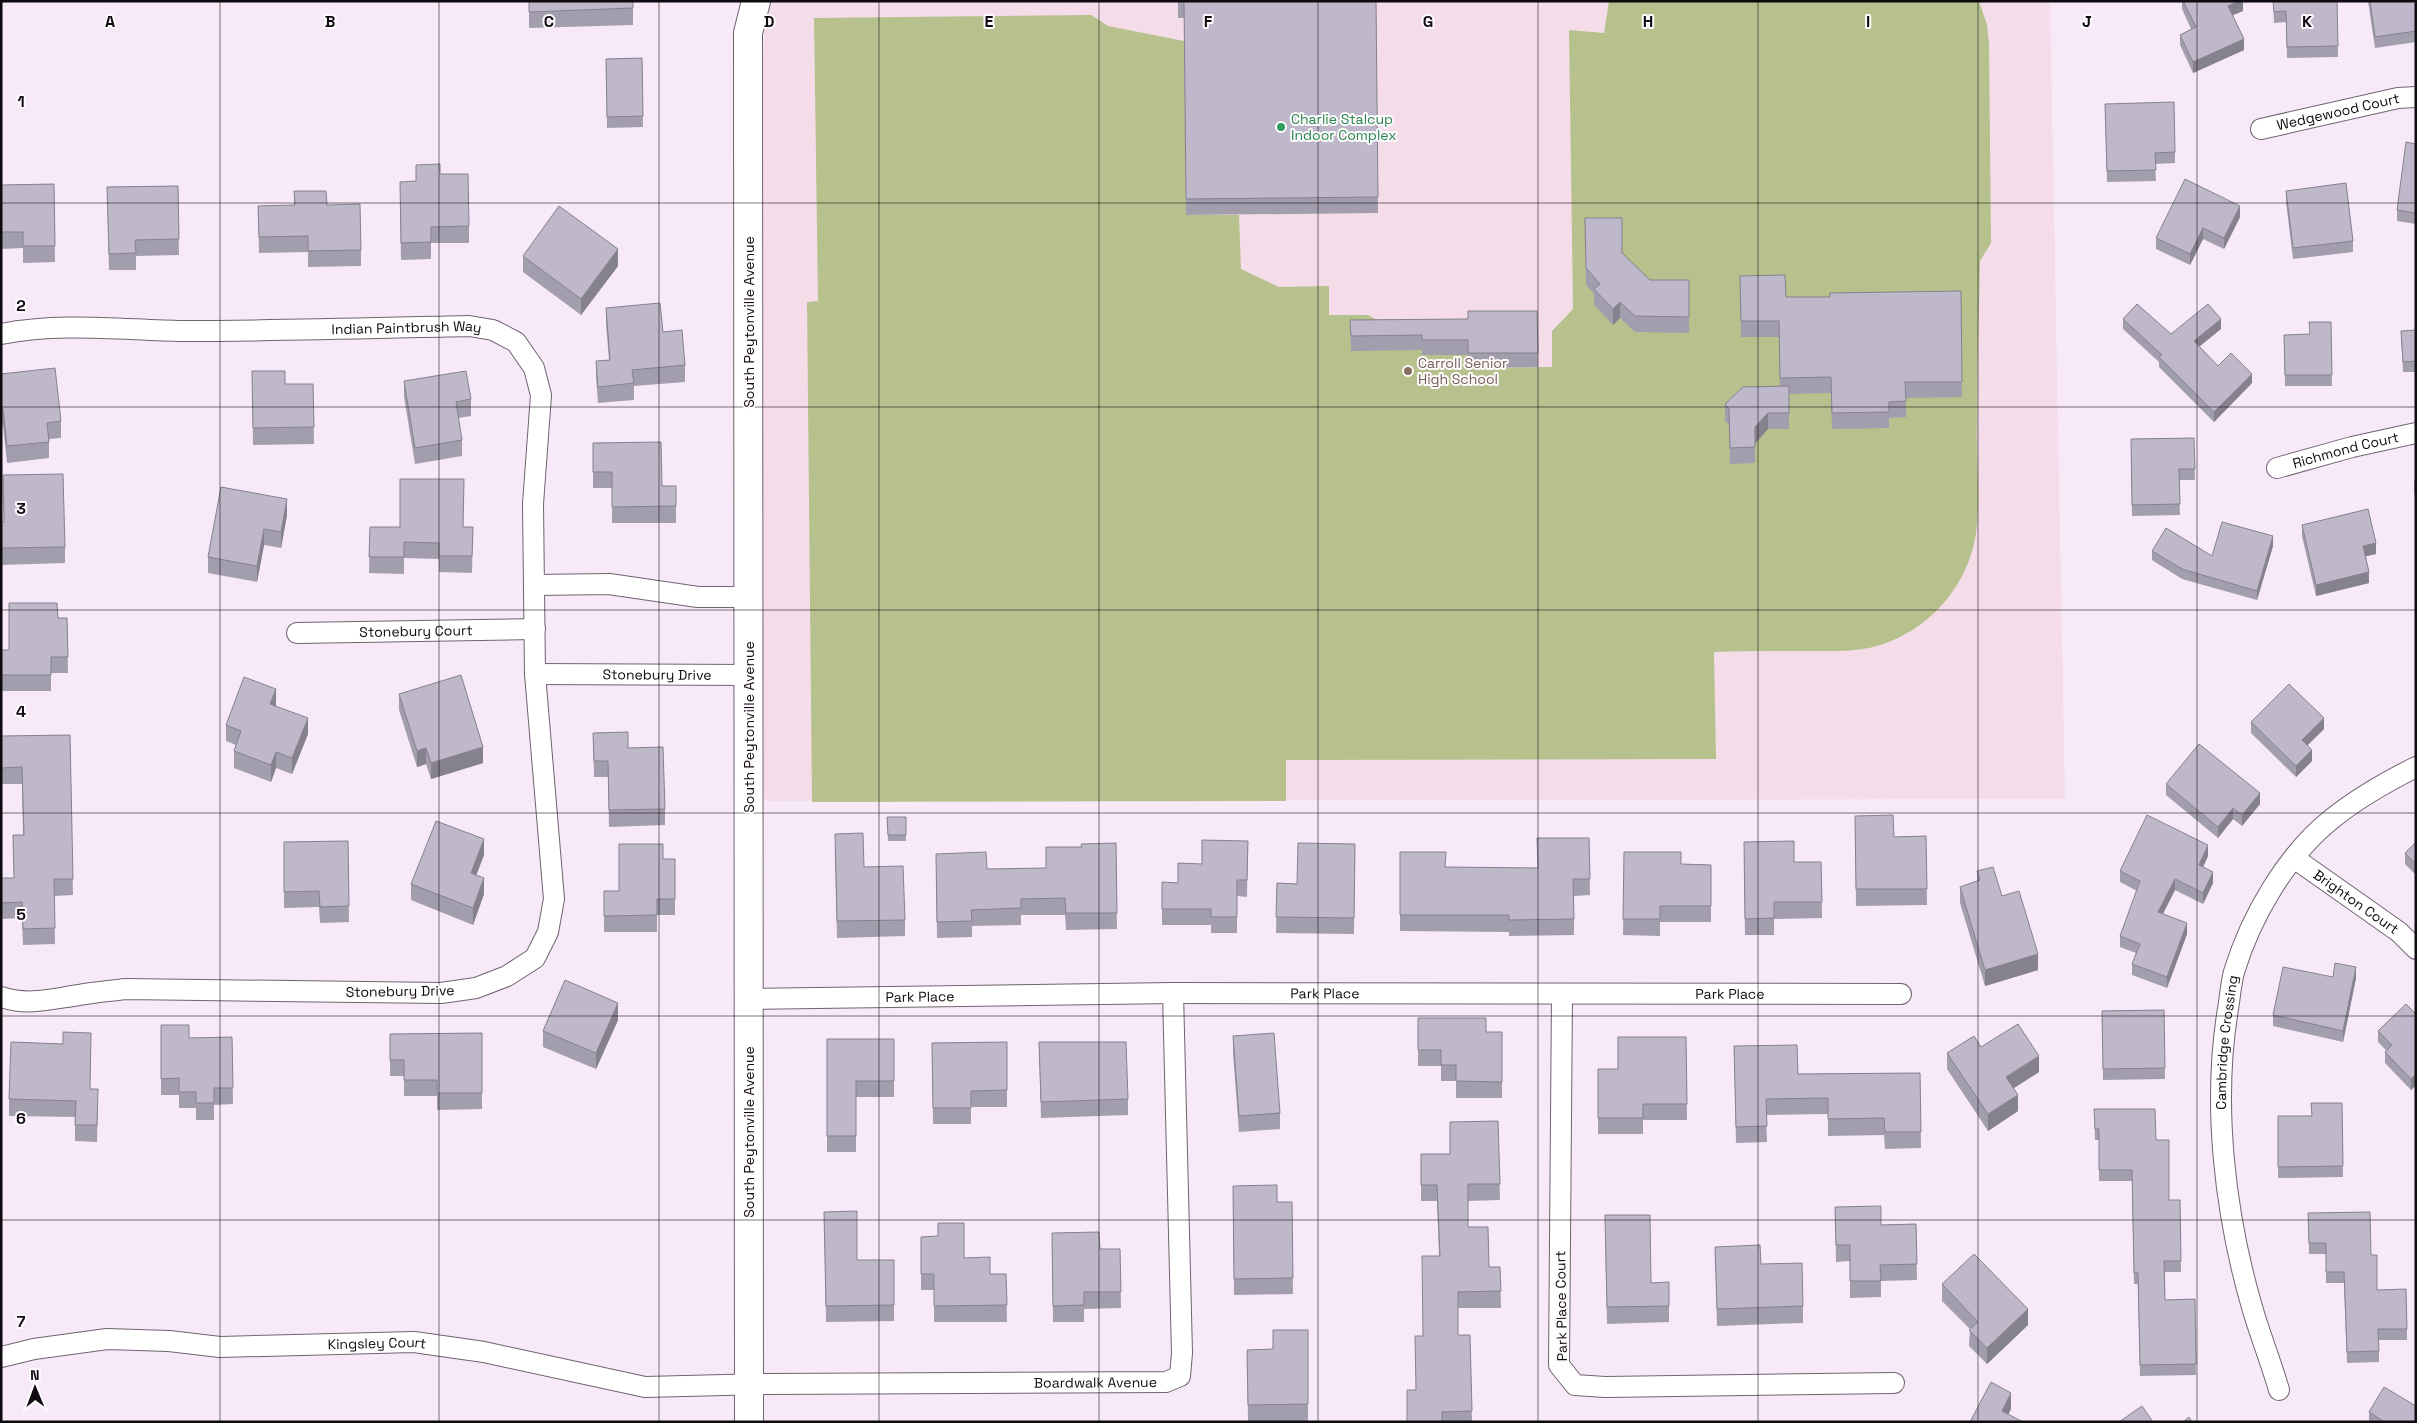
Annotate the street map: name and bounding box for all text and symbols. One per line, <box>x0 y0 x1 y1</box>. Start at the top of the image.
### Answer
text: A <box>105 11 115 32</box>
text: B <box>325 11 335 32</box>
text: C <box>544 11 554 32</box>
text: D <box>764 11 774 32</box>
text: E <box>985 11 994 32</box>
text: F <box>1204 11 1213 32</box>
text: G <box>1423 11 1433 32</box>
text: H <box>1643 11 1653 32</box>
text: I <box>1866 11 1870 32</box>
text: J <box>2082 11 2092 32</box>
text: K <box>2302 11 2312 32</box>
street label: Wedgewood Court <box>2275 89 2401 134</box>
text: 1 <box>17 91 25 112</box>
place label: Charlie Stalcup Indoor Complex <box>1291 110 1396 144</box>
marker: Charlie Stalcup Indoor Complex <box>1275 121 1287 133</box>
street label: South Peytonville Avenue <box>740 236 758 408</box>
text: 2 <box>16 295 26 316</box>
street label: Indian Paintbrush Way <box>331 316 483 338</box>
place label: Carroll Senior High School <box>1418 354 1507 388</box>
marker: Carroll Senior High School <box>1402 365 1414 377</box>
street label: Richmond Court <box>2290 428 2401 472</box>
text: 3 <box>16 498 26 519</box>
street label: Stonebury Court <box>359 621 473 641</box>
street label: South Peytonville Avenue <box>740 641 758 813</box>
street label: Stonebury Drive <box>602 665 712 684</box>
text: 4 <box>16 701 26 722</box>
street label: Brighton Court <box>2310 866 2402 938</box>
text: 5 <box>16 904 26 925</box>
street label: Cambridge Crossing <box>2212 974 2242 1110</box>
street label: Stonebury Drive <box>345 981 455 1001</box>
street label: Park Place <box>1290 984 1360 1002</box>
street label: Park Place <box>1695 985 1765 1003</box>
street label: Park Place <box>885 987 955 1006</box>
street label: South Peytonville Avenue <box>740 1046 758 1218</box>
text: 6 <box>16 1108 26 1129</box>
street label: Park Place Court <box>1551 1251 1571 1361</box>
text: 7 <box>17 1311 26 1332</box>
street label: Kingsley Court <box>327 1333 427 1353</box>
north arrow <box>10 1363 60 1413</box>
text: N <box>30 1366 40 1384</box>
street label: Boardwalk Avenue <box>1034 1373 1157 1392</box>

